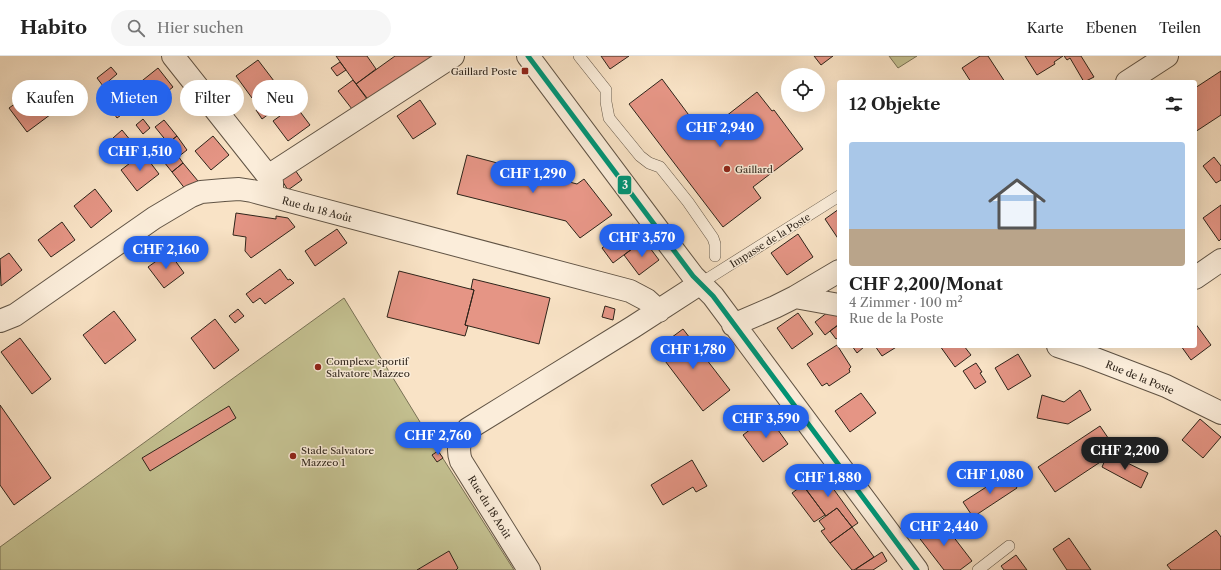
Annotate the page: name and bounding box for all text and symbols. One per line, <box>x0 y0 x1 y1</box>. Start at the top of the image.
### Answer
search box <box>111 10 391 46</box>
text: Habito <box>20 16 87 39</box>
icon: search <box>125 17 147 39</box>
text: Hier suchen <box>157 18 244 37</box>
text: Karte <box>1027 19 1064 37</box>
text: Ebenen <box>1086 19 1137 37</box>
text: Teilen <box>1159 19 1201 37</box>
place label: Gaillard Poste <box>451 65 517 78</box>
marker: Gaillard Poste <box>520 66 530 76</box>
map controls <box>781 68 825 112</box>
button: locate <box>781 68 825 112</box>
chip: Kaufen <box>12 80 88 116</box>
chip: Mieten <box>96 80 172 116</box>
chip: Filter <box>180 80 244 116</box>
chip: Neu <box>252 80 308 116</box>
icon: filters <box>1163 93 1185 115</box>
text: 12 Objekte <box>849 94 940 114</box>
pin: CHF 2,940 <box>674 114 766 148</box>
text: CHF 2,940 <box>686 119 754 135</box>
pin: CHF 1,510 <box>94 138 186 172</box>
text: CHF 1,510 <box>108 143 172 159</box>
pin: CHF 1,290 <box>487 160 579 194</box>
place label: Gaillard <box>735 163 773 176</box>
marker: Gaillard <box>722 164 732 174</box>
text: CHF 1,290 <box>499 165 567 181</box>
icon: home <box>981 168 1053 240</box>
line badge: 3 <box>617 175 632 195</box>
text: 3 <box>622 178 628 192</box>
street label: Rue du 18 Août <box>280 194 354 225</box>
street label: Impasse de la Poste <box>728 210 813 270</box>
pin: CHF 3,570 <box>596 224 688 258</box>
text: CHF 3,570 <box>608 229 676 245</box>
pin: CHF 2,160 <box>120 236 212 270</box>
text: CHF 2,160 <box>132 241 200 257</box>
text: CHF 2,200/Monat <box>849 274 1003 294</box>
text: 4 Zimmer · 100 m² <box>849 294 963 310</box>
text: Rue de la Poste <box>849 310 944 326</box>
pin: CHF 1,780 <box>647 336 739 370</box>
text: CHF 1,780 <box>660 341 726 357</box>
place label: Complexe sportif Salvatore Mazzeo <box>326 355 410 380</box>
street label: Rue de la Poste <box>1104 358 1176 397</box>
marker: Complexe sportif Salvatore Mazzeo <box>313 362 323 372</box>
pin: CHF 3,590 <box>720 405 812 439</box>
text: CHF 3,590 <box>732 410 800 426</box>
pin: CHF 2,760 <box>392 422 484 456</box>
text: CHF 2,760 <box>404 427 472 443</box>
pin: CHF 2,200 <box>1079 437 1171 471</box>
text: CHF 2,200 <box>1090 442 1160 458</box>
place label: Stade Salvatore Mazzeo 1 <box>301 444 374 469</box>
marker: Stade Salvatore Mazzeo 1 <box>288 451 298 461</box>
pin: CHF 1,080 <box>944 461 1036 495</box>
pin: CHF 1,880 <box>782 464 874 498</box>
text: CHF 1,080 <box>956 466 1024 482</box>
text: CHF 1,880 <box>794 469 862 485</box>
street label: Rue du 18 Août <box>465 473 514 542</box>
pin: CHF 2,440 <box>898 513 990 547</box>
text: CHF 2,440 <box>910 518 978 534</box>

